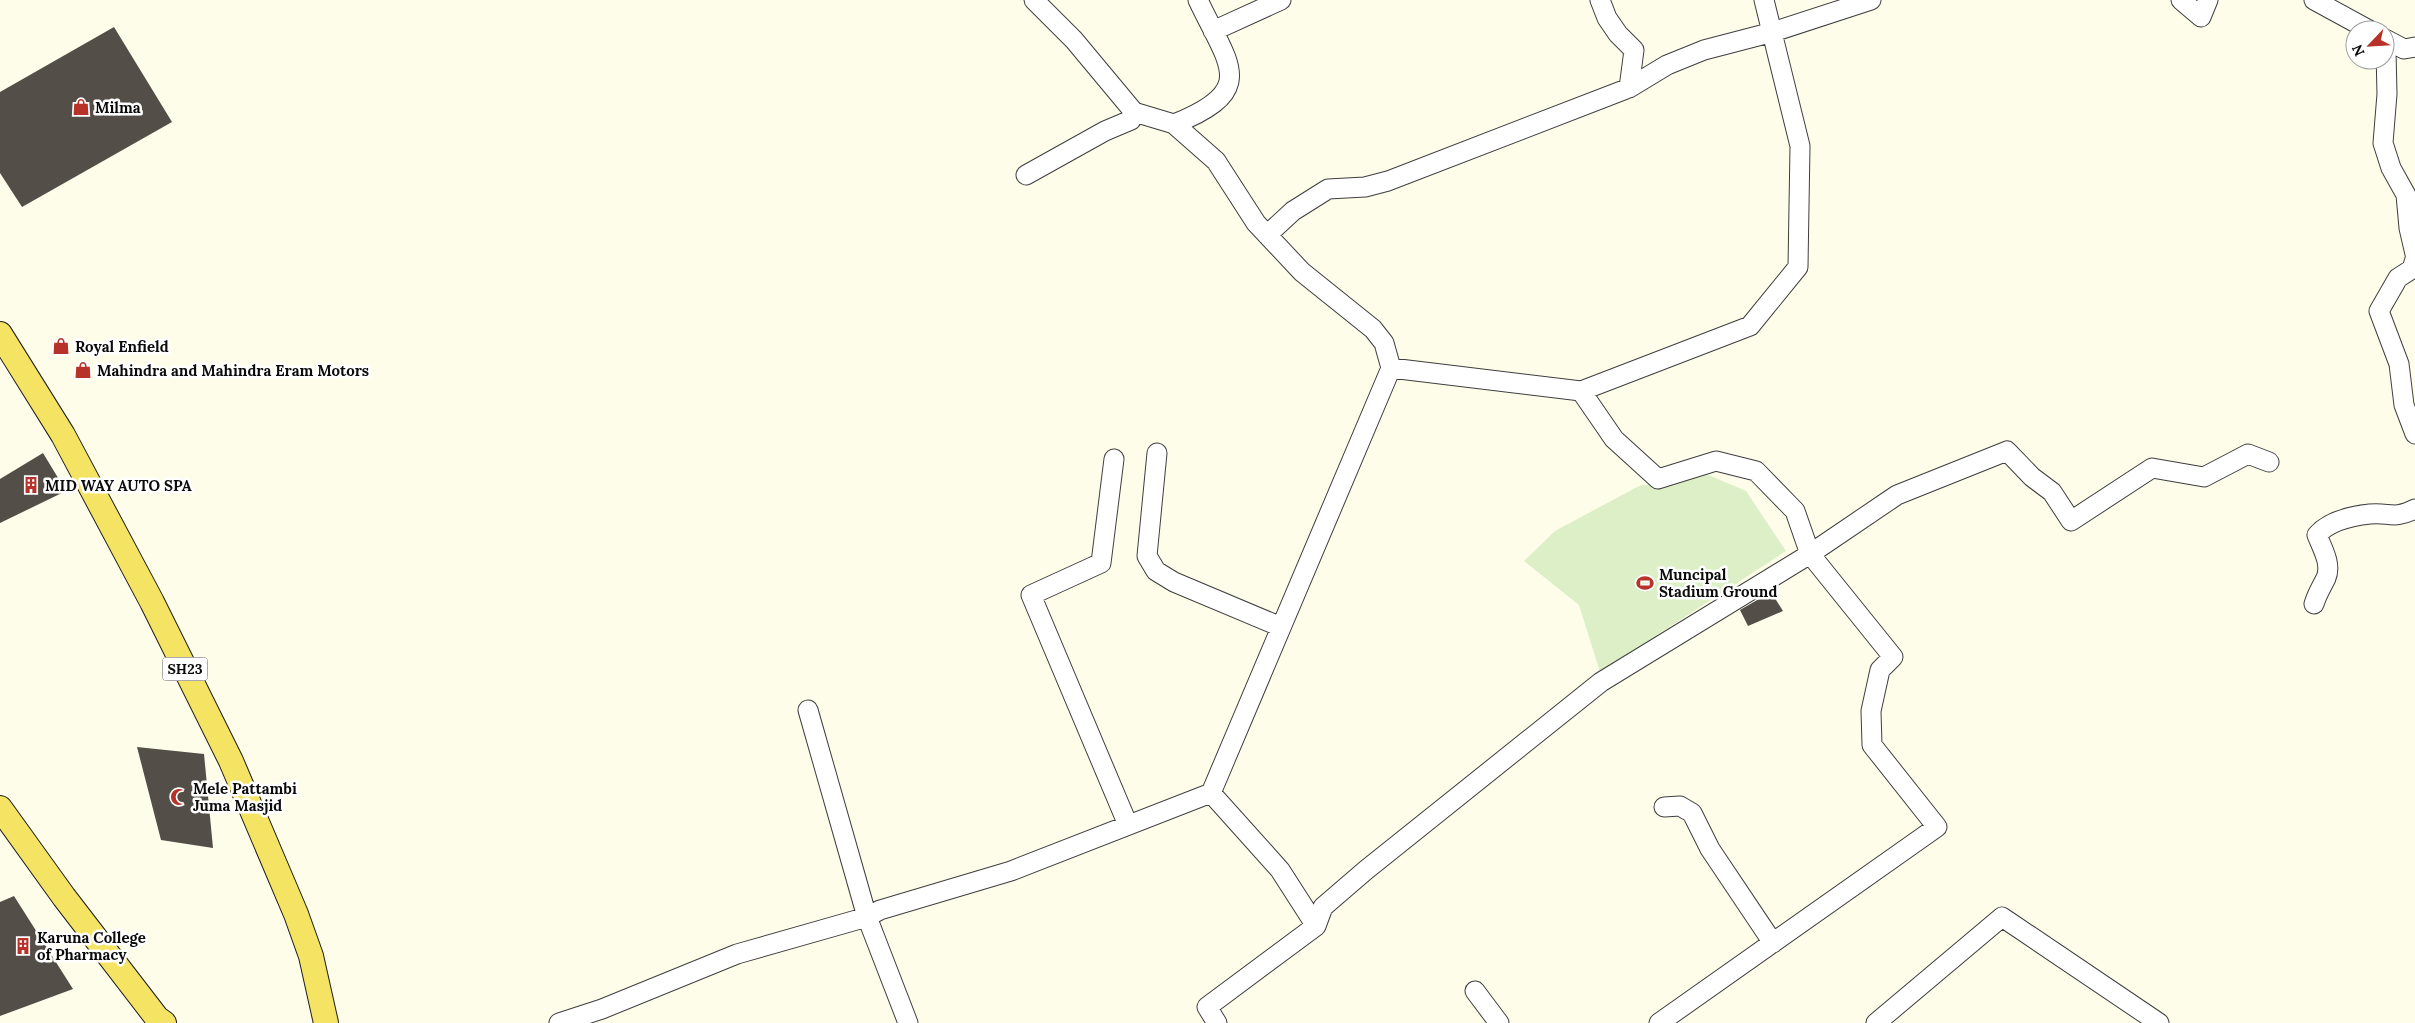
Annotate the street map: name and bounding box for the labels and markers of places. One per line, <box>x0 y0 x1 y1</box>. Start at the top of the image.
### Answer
shop icon: Milma <box>71 97 91 117</box>
place label: Milma <box>95 98 141 117</box>
shop icon: Royal Enfield <box>51 336 71 356</box>
place label: Royal Enfield <box>75 337 169 356</box>
shop icon: Mahindra and Mahindra Eram Motors <box>73 360 93 380</box>
place label: Mahindra and Mahindra Eram Motors <box>97 361 369 380</box>
building icon: MID WAY AUTO SPA <box>21 475 41 495</box>
place label: MID WAY AUTO SPA <box>45 476 192 495</box>
place label: Muncipal Stadium Ground <box>1659 565 1777 601</box>
sports icon: Muncipal Stadium Ground <box>1635 573 1655 593</box>
place label: Mele Pattambi Juma Masjid <box>193 779 297 815</box>
mosque icon: Mele Pattambi Juma Masjid <box>169 787 189 807</box>
place label: Karuna College of Pharmacy <box>37 928 146 964</box>
building icon: Karuna College of Pharmacy <box>13 936 33 956</box>

